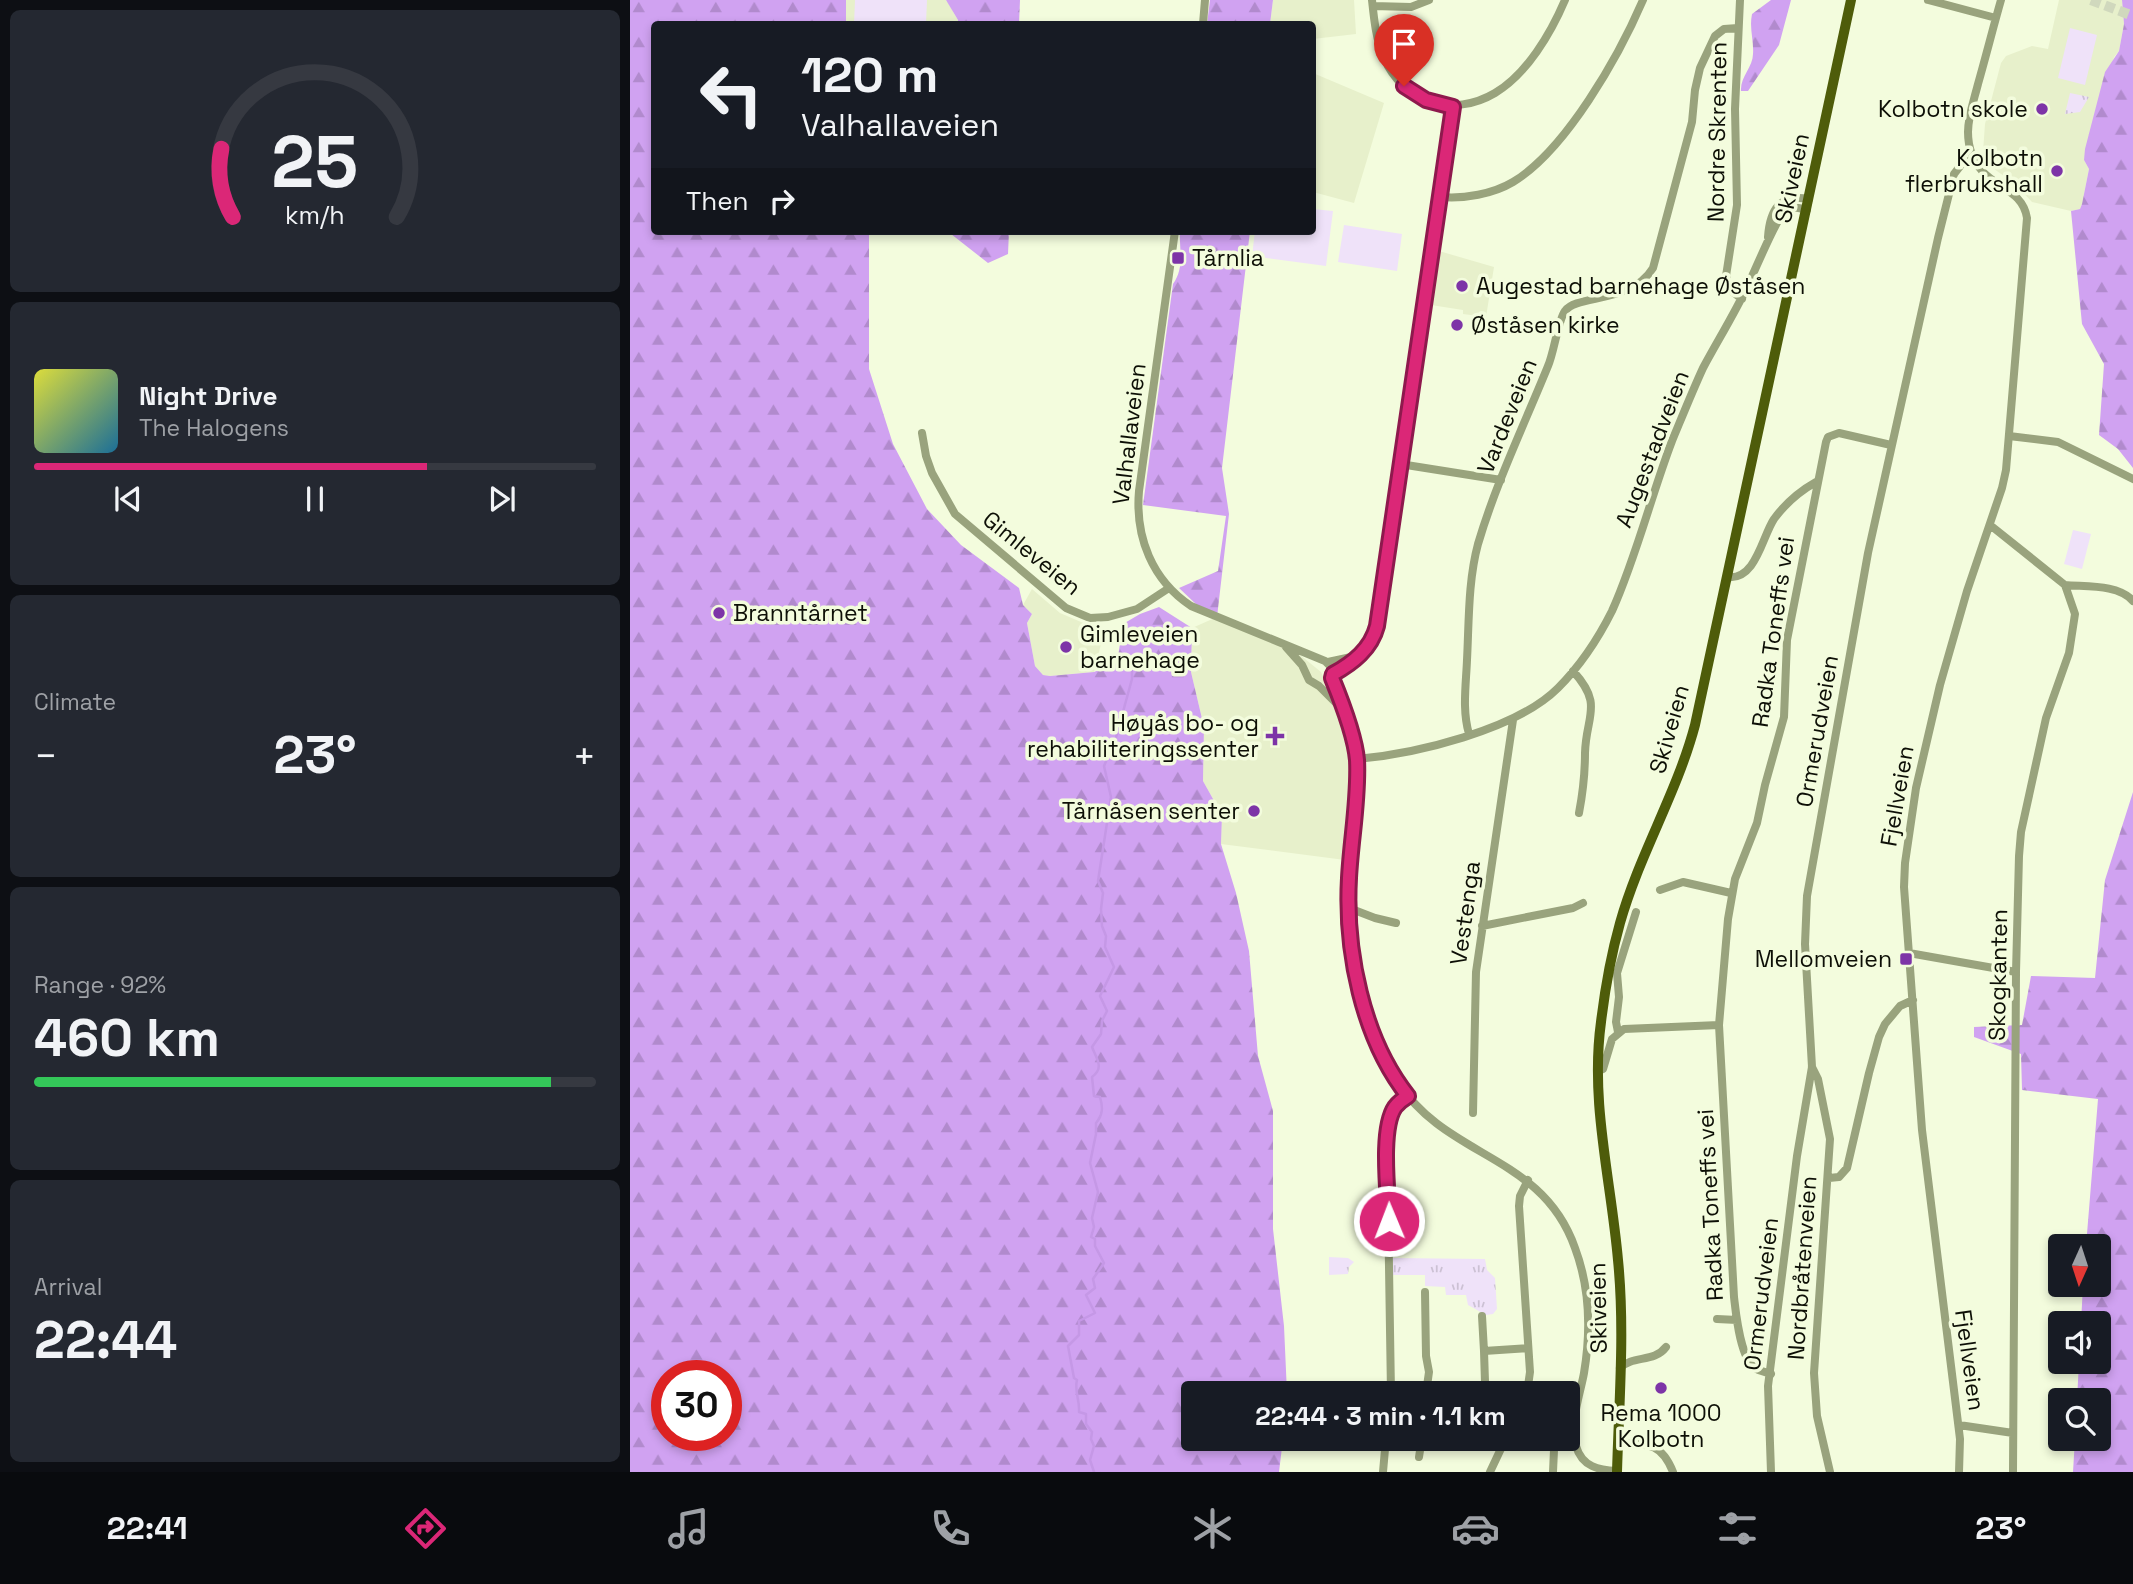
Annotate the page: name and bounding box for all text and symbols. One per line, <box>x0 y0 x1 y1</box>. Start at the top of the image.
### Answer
pin <box>1374 14 1434 86</box>
icon: arrive <box>1385 25 1423 63</box>
street label: Nordre Skrenten <box>1700 42 1734 222</box>
text: 120 m <box>801 44 938 106</box>
icon: left <box>686 49 777 140</box>
place label: Kolbotn skole <box>1878 94 2028 124</box>
marker: Kolbotn skole <box>2034 101 2050 117</box>
text: Valhallaveien <box>801 105 999 145</box>
text: 25 <box>272 116 358 209</box>
street label: Skiveien <box>1768 130 1816 226</box>
place label: Kolbotn flerbrukshall <box>1905 143 2043 199</box>
marker: Kolbotn flerbrukshall <box>2049 163 2065 179</box>
icon: right <box>763 182 801 220</box>
text: Then <box>686 184 749 218</box>
text: km/h <box>285 199 345 231</box>
place label: Tårnlia <box>1192 243 1264 273</box>
marker: Tårnlia <box>1170 250 1186 266</box>
place label: Augestad barnehage Øståsen <box>1476 271 1805 301</box>
marker: Augestad barnehage Øståsen <box>1454 278 1470 294</box>
place label: Øståsen kirke <box>1471 310 1620 340</box>
marker: Øståsen kirke <box>1449 317 1465 333</box>
street label: Vardeveien <box>1470 354 1544 478</box>
street label: Valhallaveien <box>1105 362 1153 506</box>
street label: Augestadveien <box>1608 366 1696 532</box>
text: Night Drive <box>139 379 277 413</box>
text: The Halogens <box>139 413 289 443</box>
icon: previous <box>109 480 147 518</box>
icon: pause <box>296 480 334 518</box>
icon: next <box>483 480 521 518</box>
street label: Gimleveien <box>977 504 1087 602</box>
street label: Radka Toneffs vei <box>1745 535 1801 729</box>
place label: Branntårnet <box>733 598 868 628</box>
marker: Branntårnet <box>711 605 727 621</box>
place label: Gimleveien barnehage <box>1080 619 1200 675</box>
marker: Gimleveien barnehage <box>1058 639 1074 655</box>
street label: Ormerudveien <box>1789 653 1845 809</box>
street label: Skiveien <box>1642 681 1696 777</box>
text: Climate <box>34 687 116 717</box>
place label: Høyås bo- og rehabiliteringssenter <box>1027 708 1259 764</box>
text: 23° <box>274 722 357 788</box>
marker: Høyås bo- og rehabiliteringssenter <box>1265 726 1285 746</box>
text: − <box>34 732 58 780</box>
text: + <box>572 732 596 780</box>
street label: Fjellveien <box>1873 743 1921 849</box>
place label: Tårnåsen senter <box>1062 796 1240 826</box>
marker: Tårnåsen senter <box>1246 803 1262 819</box>
street label: Vestenga <box>1443 859 1487 967</box>
street label: Skogkanten <box>1982 909 2014 1041</box>
place label: Mellomveien <box>1755 944 1892 974</box>
marker: Mellomveien <box>1898 951 1914 967</box>
text: Range · 92% <box>34 970 166 1000</box>
text: 460 km <box>34 1005 220 1071</box>
street label: Radka Toneffs vei <box>1690 1108 1730 1302</box>
street label: Nordbråtenveien <box>1781 1175 1823 1361</box>
position arrow <box>1352 1184 1426 1258</box>
street label: Ormerudveien <box>1737 1216 1785 1372</box>
north arrow <box>2048 1234 2110 1297</box>
map controls <box>2048 1234 2111 1451</box>
street label: Skiveien <box>1582 1262 1614 1354</box>
text: Arrival <box>34 1272 102 1302</box>
text: 22:44 <box>34 1307 177 1373</box>
street label: Fjellveien <box>1948 1307 1992 1413</box>
button: sound <box>2048 1311 2111 1374</box>
speed limit sign: 30 <box>651 1360 742 1451</box>
marker: Rema 1000 Kolbotn <box>1653 1380 1669 1396</box>
button: search <box>2048 1388 2111 1451</box>
place label: Rema 1000 Kolbotn <box>1601 1398 1721 1454</box>
text: 22:44 · 3 min · 1.1 km <box>1255 1399 1506 1433</box>
icon: directions <box>401 1504 450 1553</box>
icon: music <box>664 1504 713 1553</box>
icon: phone <box>926 1504 975 1553</box>
icon: climate <box>1188 1504 1237 1553</box>
icon: car <box>1451 1504 1500 1553</box>
icon: filters <box>1713 1504 1762 1553</box>
text: 22:41 <box>107 1508 188 1548</box>
text: 23° <box>1975 1508 2026 1548</box>

